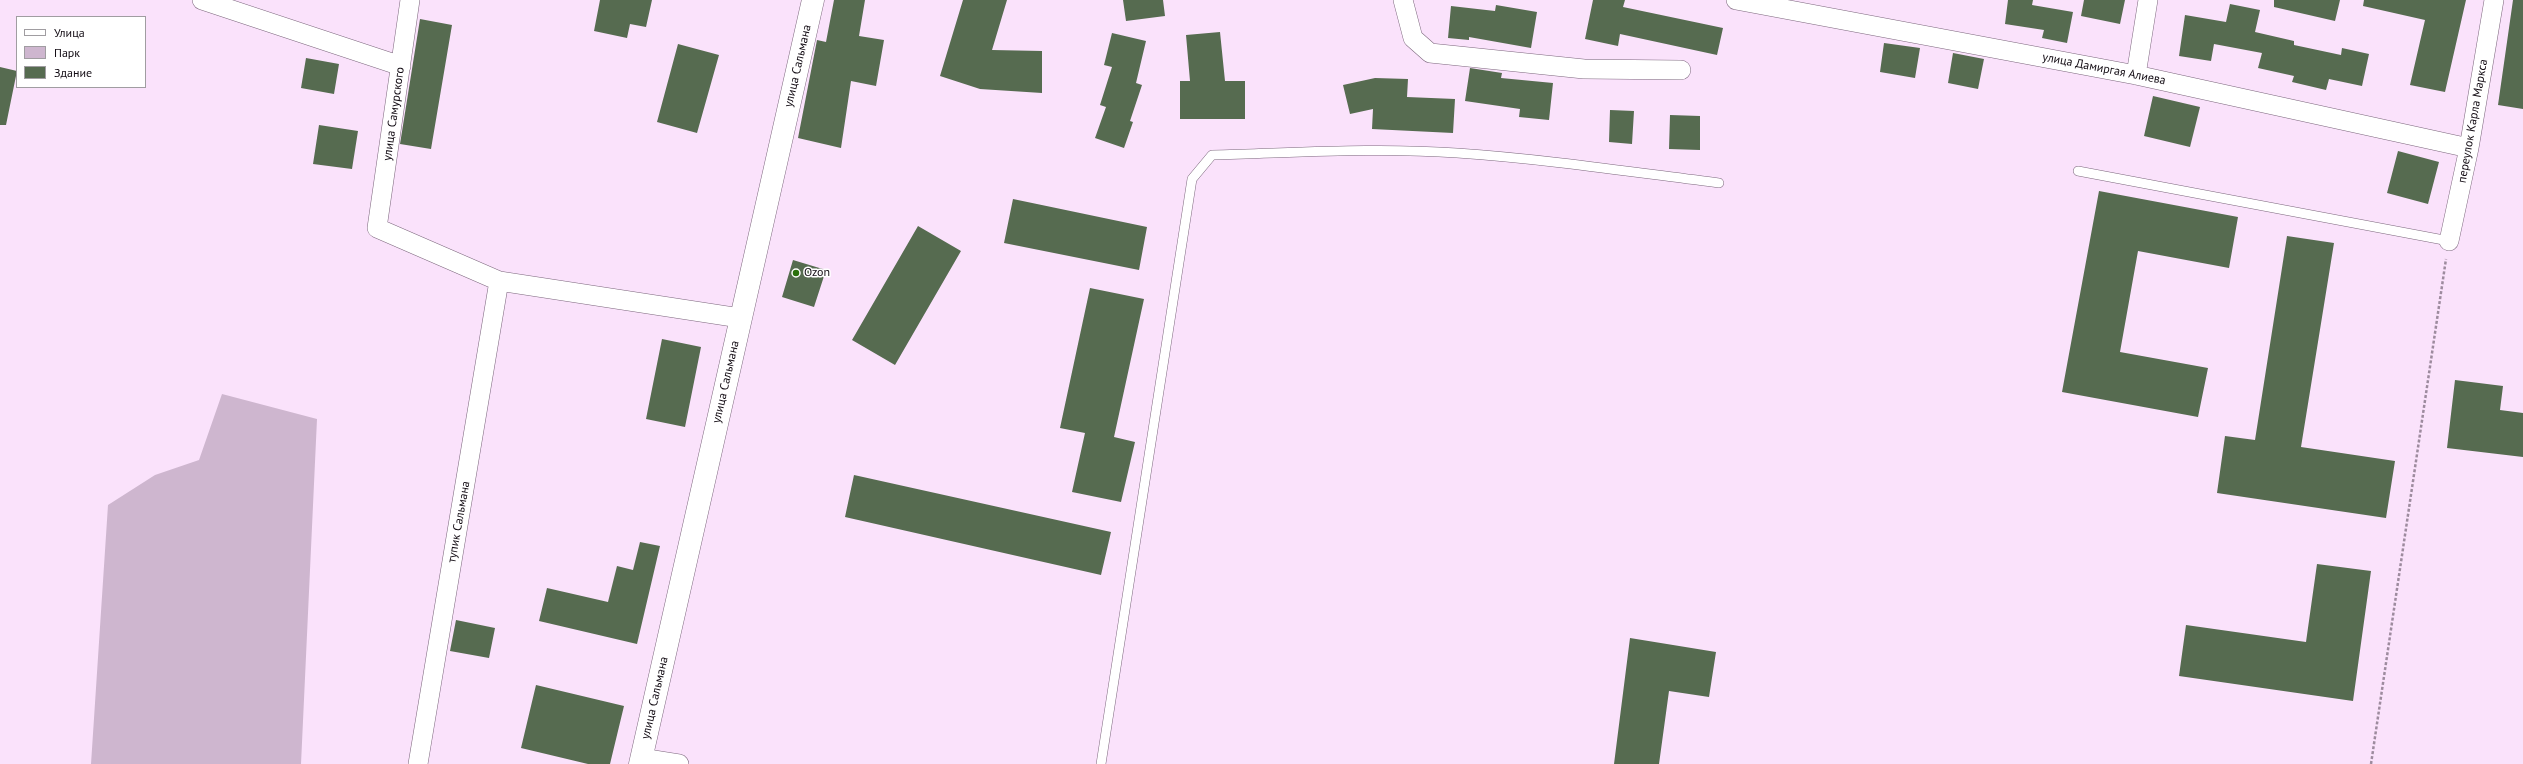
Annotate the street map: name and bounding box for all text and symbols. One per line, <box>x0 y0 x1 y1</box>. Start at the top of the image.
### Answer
legend <box>16 16 146 88</box>
street label: улица Сальмана <box>782 23 814 109</box>
text: Улица <box>54 25 85 40</box>
text: Парк <box>54 45 80 60</box>
street label: улица Дамиргая Алиева <box>2041 50 2167 88</box>
street label: переулок Карла Маркса <box>2455 58 2491 184</box>
text: Здание <box>54 65 92 80</box>
street label: улица Самурского <box>380 66 408 162</box>
place label: Ozon <box>804 266 830 280</box>
marker: Ozon <box>791 268 801 278</box>
street label: улица Сальмана <box>710 339 742 425</box>
street label: тупик Сальмана <box>445 480 473 564</box>
street label: улица Сальмана <box>639 655 671 741</box>

